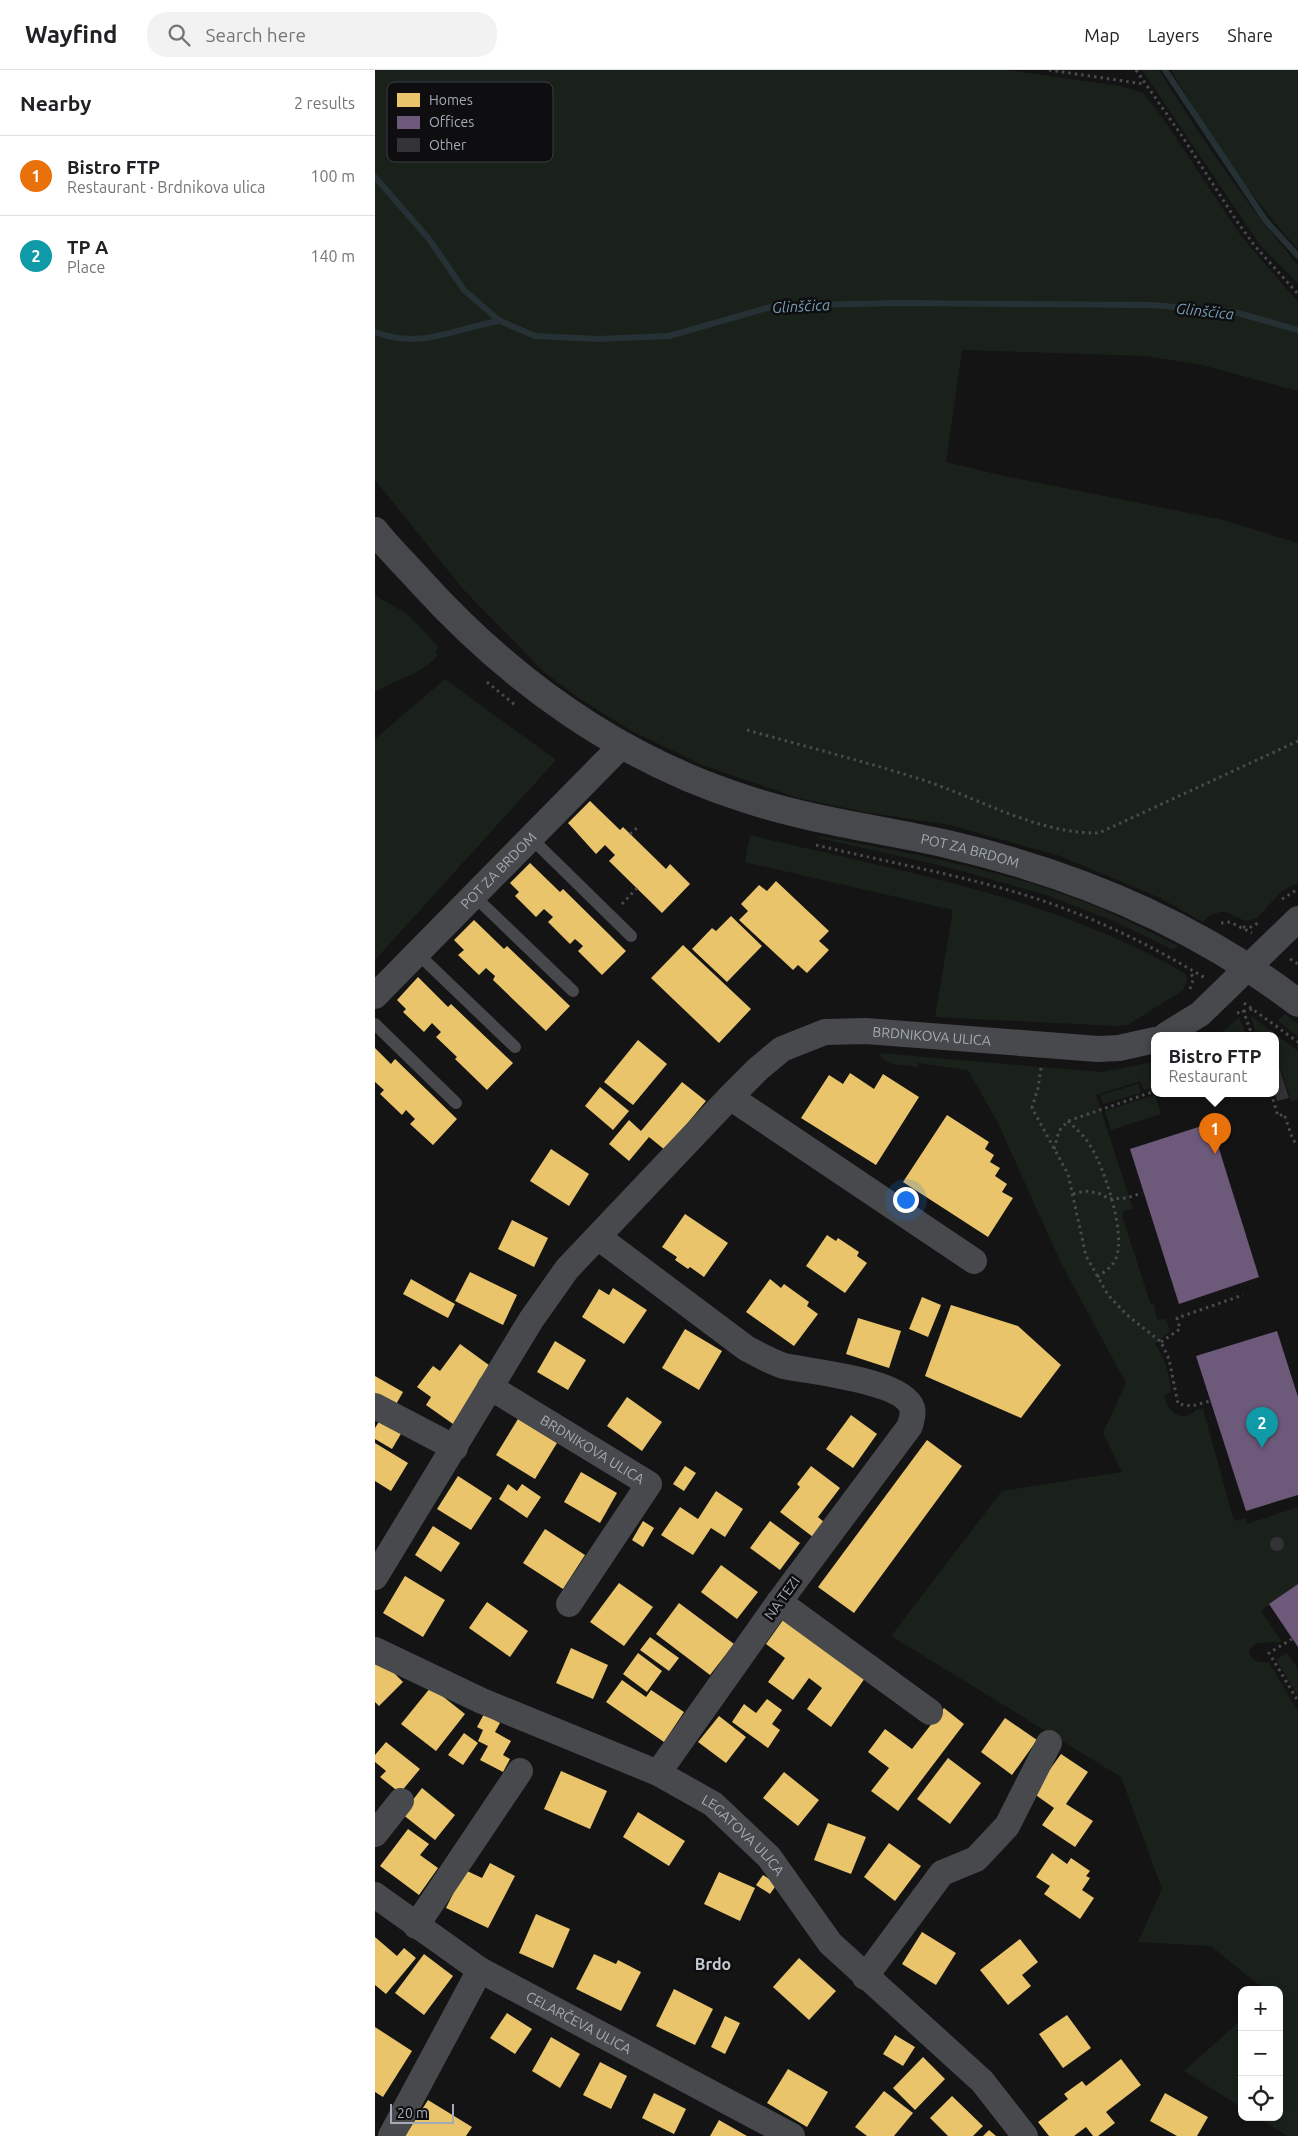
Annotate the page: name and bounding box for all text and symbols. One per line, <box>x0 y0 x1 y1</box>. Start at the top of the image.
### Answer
search box <box>147 12 497 57</box>
text: Wayfind <box>25 21 117 48</box>
icon: search <box>165 21 193 49</box>
text: Search here <box>205 24 306 46</box>
text: Map <box>1084 25 1120 45</box>
text: Layers <box>1148 25 1199 45</box>
text: Share <box>1227 25 1273 45</box>
legend <box>387 82 553 162</box>
text: Nearby <box>20 91 91 115</box>
text: Homes <box>429 92 473 108</box>
text: 2 results <box>294 94 355 112</box>
text: Offices <box>429 114 474 130</box>
text: Other <box>429 137 467 153</box>
text: Bistro FTP <box>67 156 160 178</box>
text: 1 <box>31 167 41 185</box>
text: 100 m <box>310 167 355 185</box>
text: Restaurant · Brdnikova ulica <box>67 178 265 196</box>
text: TP A <box>67 236 108 258</box>
text: 2 <box>31 247 41 265</box>
text: 140 m <box>310 247 355 265</box>
text: Place <box>67 258 105 276</box>
water label: Glinščica <box>771 296 831 316</box>
water label: Glinščica <box>1175 300 1235 322</box>
street label: POT ZA BRDOM <box>457 829 540 912</box>
street label: POT ZA BRDOM <box>919 831 1021 871</box>
street label: BRDNIKOVA ULICA <box>872 1024 992 1049</box>
popup <box>1151 1032 1279 1097</box>
text: Bistro FTP <box>1168 1045 1262 1067</box>
text: Restaurant <box>1168 1067 1247 1085</box>
pin: 1 <box>1199 1113 1231 1154</box>
your location <box>893 1187 919 1213</box>
pin: 2 <box>1246 1407 1278 1448</box>
street label: BRDNIKOVA ULICA <box>538 1412 647 1487</box>
street label: NA TEZI <box>761 1573 803 1623</box>
street label: LEGATOVA ULICA <box>699 1791 788 1879</box>
district label: Brdo <box>695 1955 731 1973</box>
map controls <box>1238 1986 1283 2121</box>
button: + <box>1238 1986 1283 2031</box>
street label: CELARČEVA ULICA <box>523 1988 634 2057</box>
button: − <box>1238 2031 1283 2076</box>
button: locate <box>1238 2076 1283 2121</box>
scale bar <box>390 2101 454 2124</box>
text: 20 m <box>397 2105 428 2121</box>

